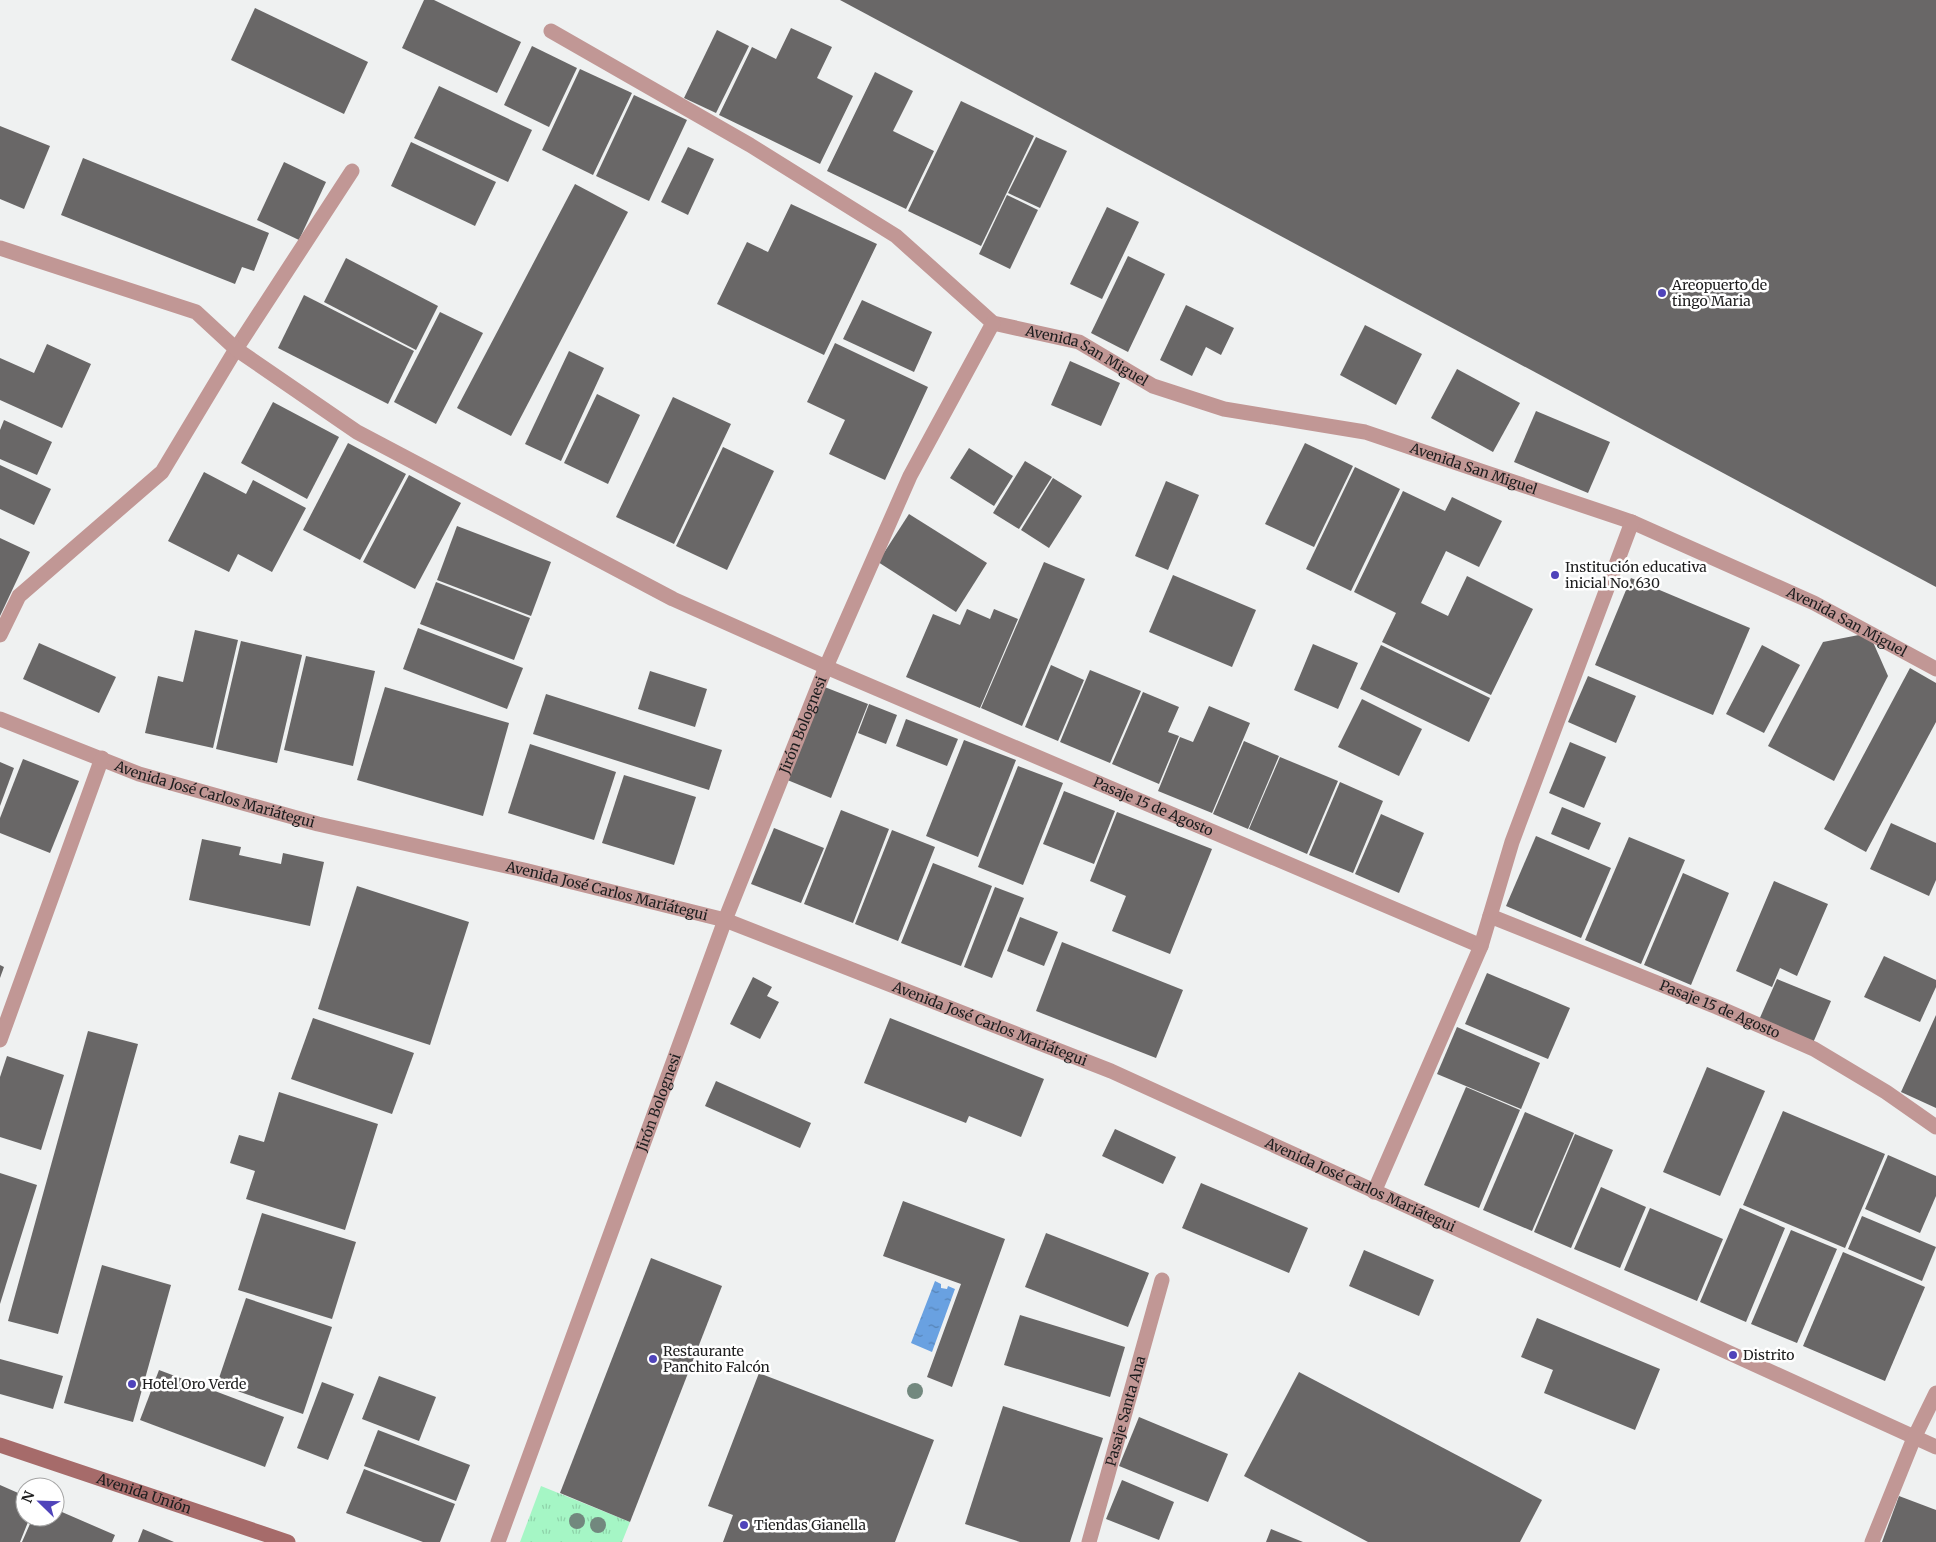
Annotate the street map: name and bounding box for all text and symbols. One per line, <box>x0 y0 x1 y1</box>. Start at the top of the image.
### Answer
place label: Areopuerto de tingo Maria <box>1671 276 1767 310</box>
marker: Areopuerto de tingo Maria <box>1656 287 1668 299</box>
street label: Avenida San Miguel <box>1023 321 1152 390</box>
street label: Avenida San Miguel <box>1407 439 1540 499</box>
place label: Institución educativa inicial No. 630 <box>1565 558 1707 592</box>
marker: Institución educativa inicial No. 630 <box>1549 569 1561 581</box>
street label: Avenida San Miguel <box>1783 583 1911 661</box>
street label: Jirón Bolognesi <box>775 673 830 777</box>
street label: Avenida José Carlos Mariátegui <box>111 756 317 832</box>
street label: Pasaje 15 de Agosto <box>1090 773 1216 840</box>
street label: Avenida José Carlos Mariátegui <box>503 857 710 925</box>
street label: Pasaje 15 de Agosto <box>1657 976 1783 1042</box>
street label: Avenida José Carlos Mariátegui <box>889 977 1090 1070</box>
street label: Jirón Bolognesi <box>632 1050 685 1155</box>
street label: Avenida José Carlos Mariátegui <box>1261 1133 1459 1236</box>
place label: Restaurante Panchito Falcón <box>663 1342 770 1376</box>
place label: Distrito <box>1743 1346 1794 1364</box>
marker: Distrito <box>1727 1349 1739 1361</box>
marker: Restaurante Panchito Falcón <box>647 1353 659 1365</box>
street label: Pasaje Santa Ana <box>1102 1353 1150 1468</box>
place label: Hotel Oro Verde <box>142 1375 246 1393</box>
marker: Hotel Oro Verde <box>126 1378 138 1390</box>
street label: Avenida Unión <box>93 1469 194 1518</box>
north arrow <box>15 1477 65 1527</box>
text: N <box>18 1488 38 1506</box>
place label: Tiendas Gianella <box>754 1516 866 1534</box>
marker: Tiendas Gianella <box>738 1519 750 1531</box>

